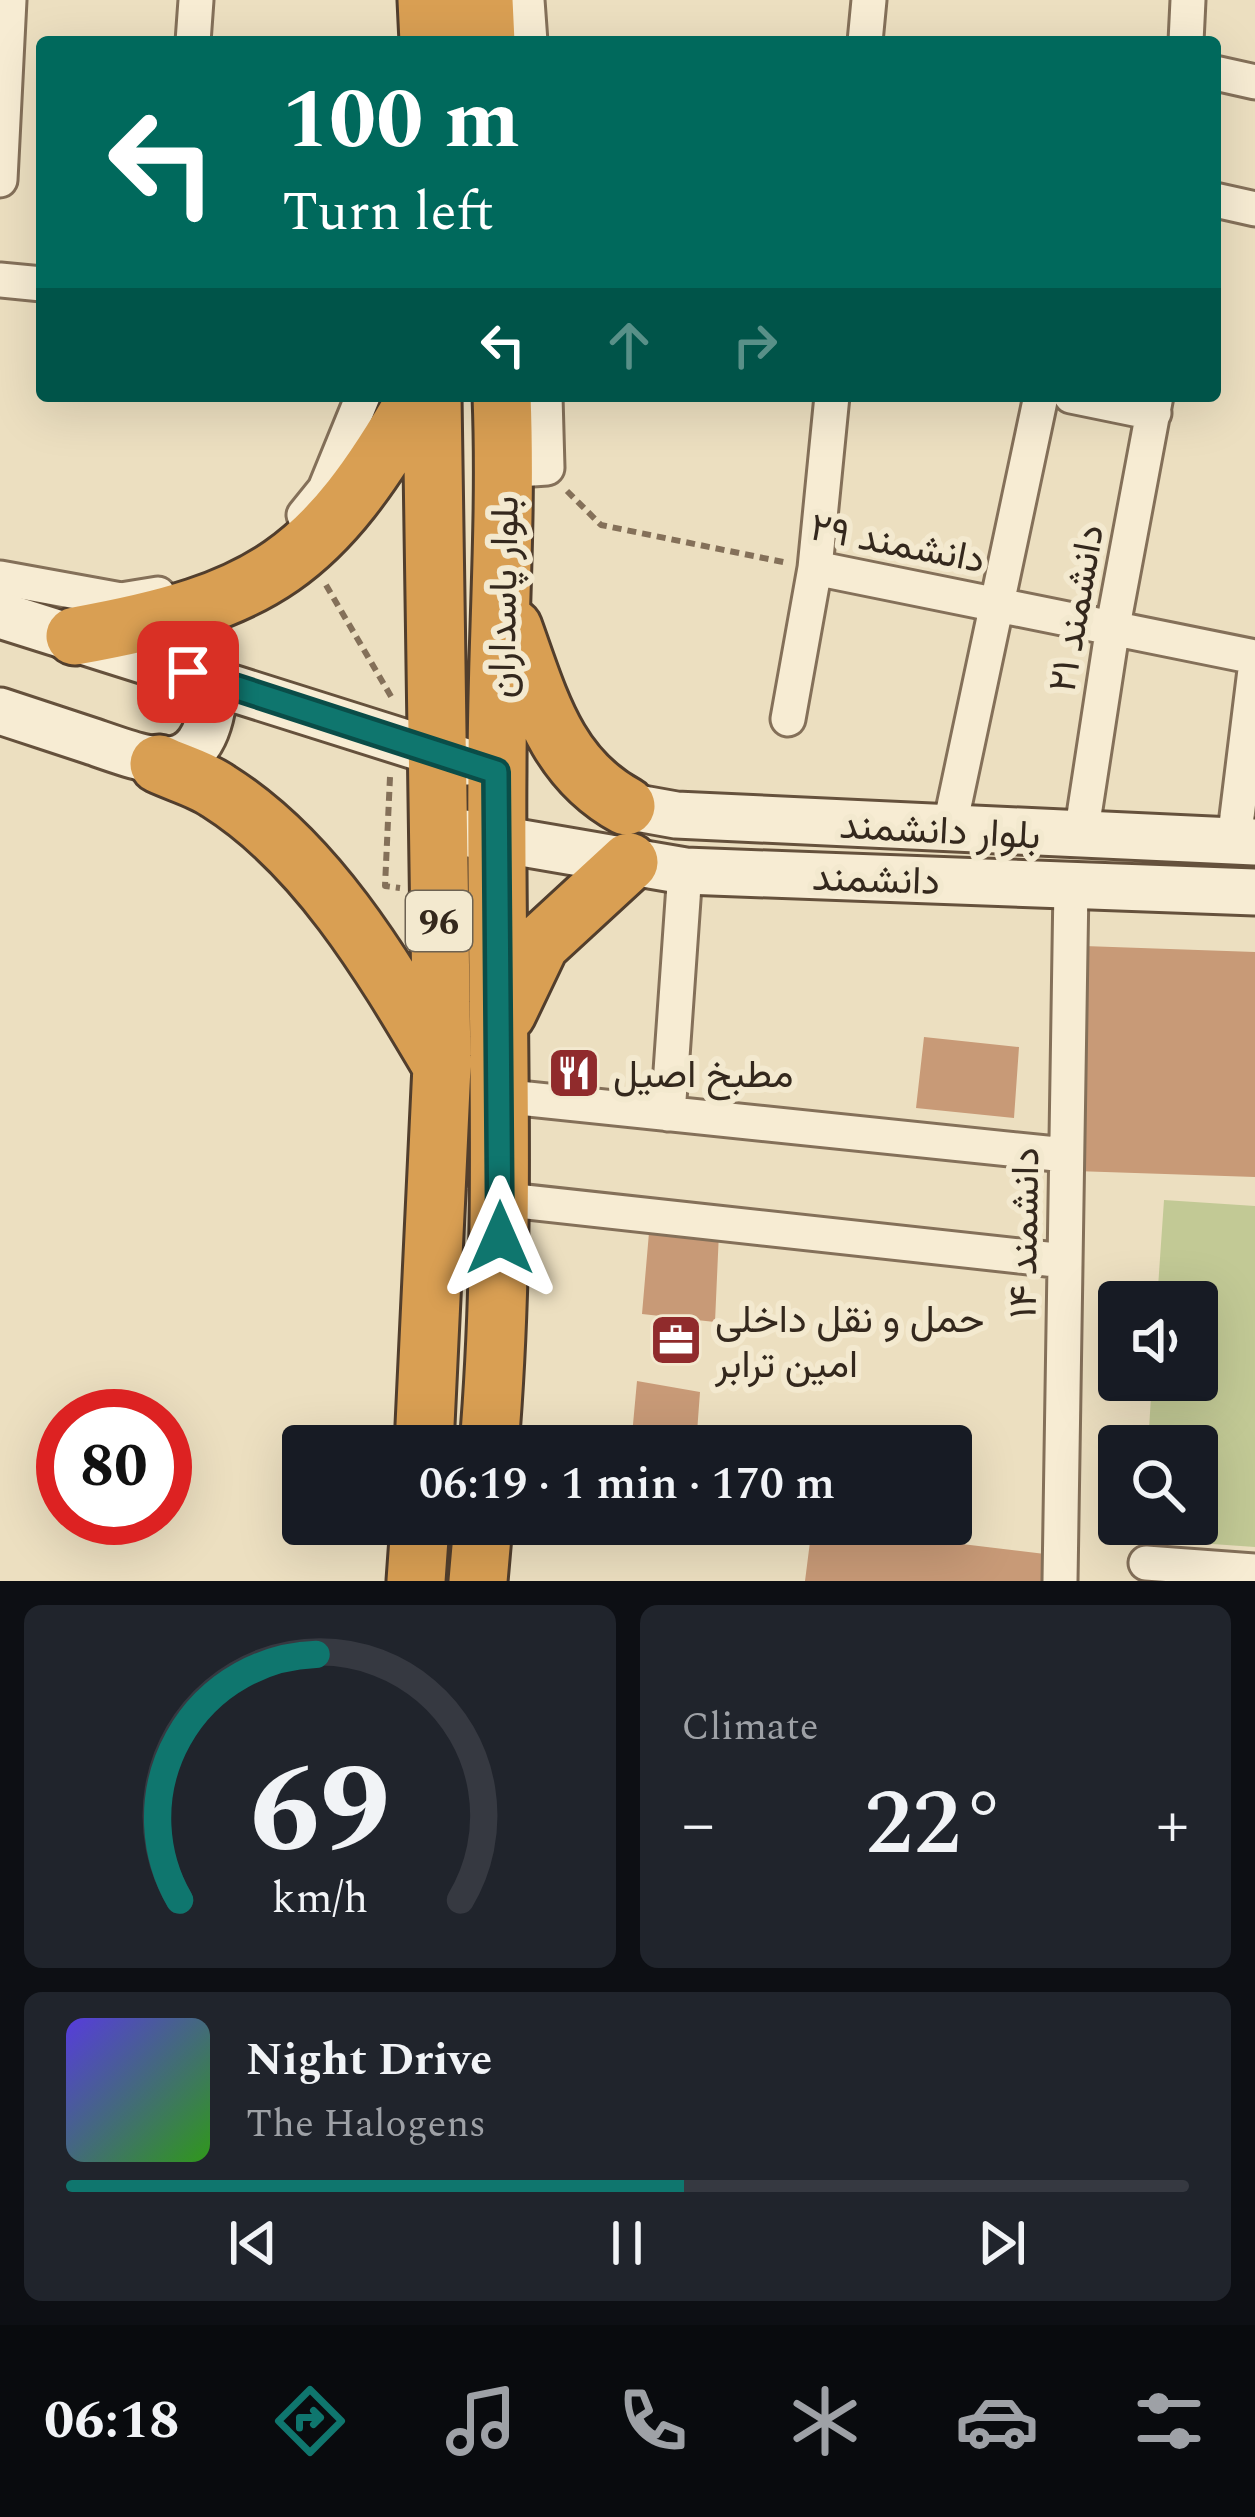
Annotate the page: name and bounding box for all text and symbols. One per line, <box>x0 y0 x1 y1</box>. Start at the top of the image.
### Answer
text: 100 m <box>282 57 520 185</box>
icon: left <box>84 84 240 240</box>
text: Turn left <box>282 172 494 254</box>
icon: left <box>470 312 536 378</box>
icon: ahead <box>596 312 662 378</box>
icon: right <box>722 312 788 378</box>
street label: بلوار پاسداران <box>473 495 536 699</box>
street label: دانشمند ۲۹ <box>805 499 990 590</box>
street label: دانشمند ۲۱ <box>1034 520 1121 697</box>
pin <box>137 621 239 723</box>
icon: arrive <box>155 639 221 705</box>
street label: بلوار دانشمند <box>838 797 1042 866</box>
street label: دانشمند <box>811 849 941 912</box>
road number: 96 <box>406 891 472 951</box>
restaurant icon: مطبخ اصیل <box>546 1045 602 1101</box>
place label: مطبخ اصیل <box>613 1046 794 1105</box>
street label: دانشمند ۱۴ <box>995 1147 1056 1319</box>
position arrow <box>437 1175 563 1301</box>
map controls <box>1098 1281 1218 1545</box>
button: sound <box>1098 1281 1218 1401</box>
place label: حمل و نقل داخلى امین ترابر <box>714 1291 984 1395</box>
office icon: حمل و نقل داخلى امین ترابر <box>648 1312 704 1368</box>
speed limit sign: 80 <box>36 1389 192 1545</box>
button: search <box>1098 1425 1218 1545</box>
text: 06:19 · 1 min · 170 m <box>419 1450 835 1519</box>
text: Climate <box>682 1698 819 1757</box>
text: 69 <box>250 1717 390 1907</box>
text: 22° <box>865 1757 1006 1894</box>
text: − <box>682 1775 715 1876</box>
text: + <box>1156 1775 1189 1876</box>
text: km/h <box>271 1866 368 1931</box>
text: Night Drive <box>246 2026 492 2095</box>
text: The Halogens <box>246 2095 486 2154</box>
icon: previous <box>220 2210 286 2276</box>
icon: pause <box>594 2210 660 2276</box>
icon: next <box>969 2210 1035 2276</box>
icon: directions <box>268 2379 352 2463</box>
icon: music <box>439 2379 523 2463</box>
icon: phone <box>611 2379 695 2463</box>
icon: climate <box>783 2379 867 2463</box>
icon: car <box>955 2379 1039 2463</box>
icon: filters <box>1127 2379 1211 2463</box>
text: 06:18 <box>44 2380 180 2462</box>

